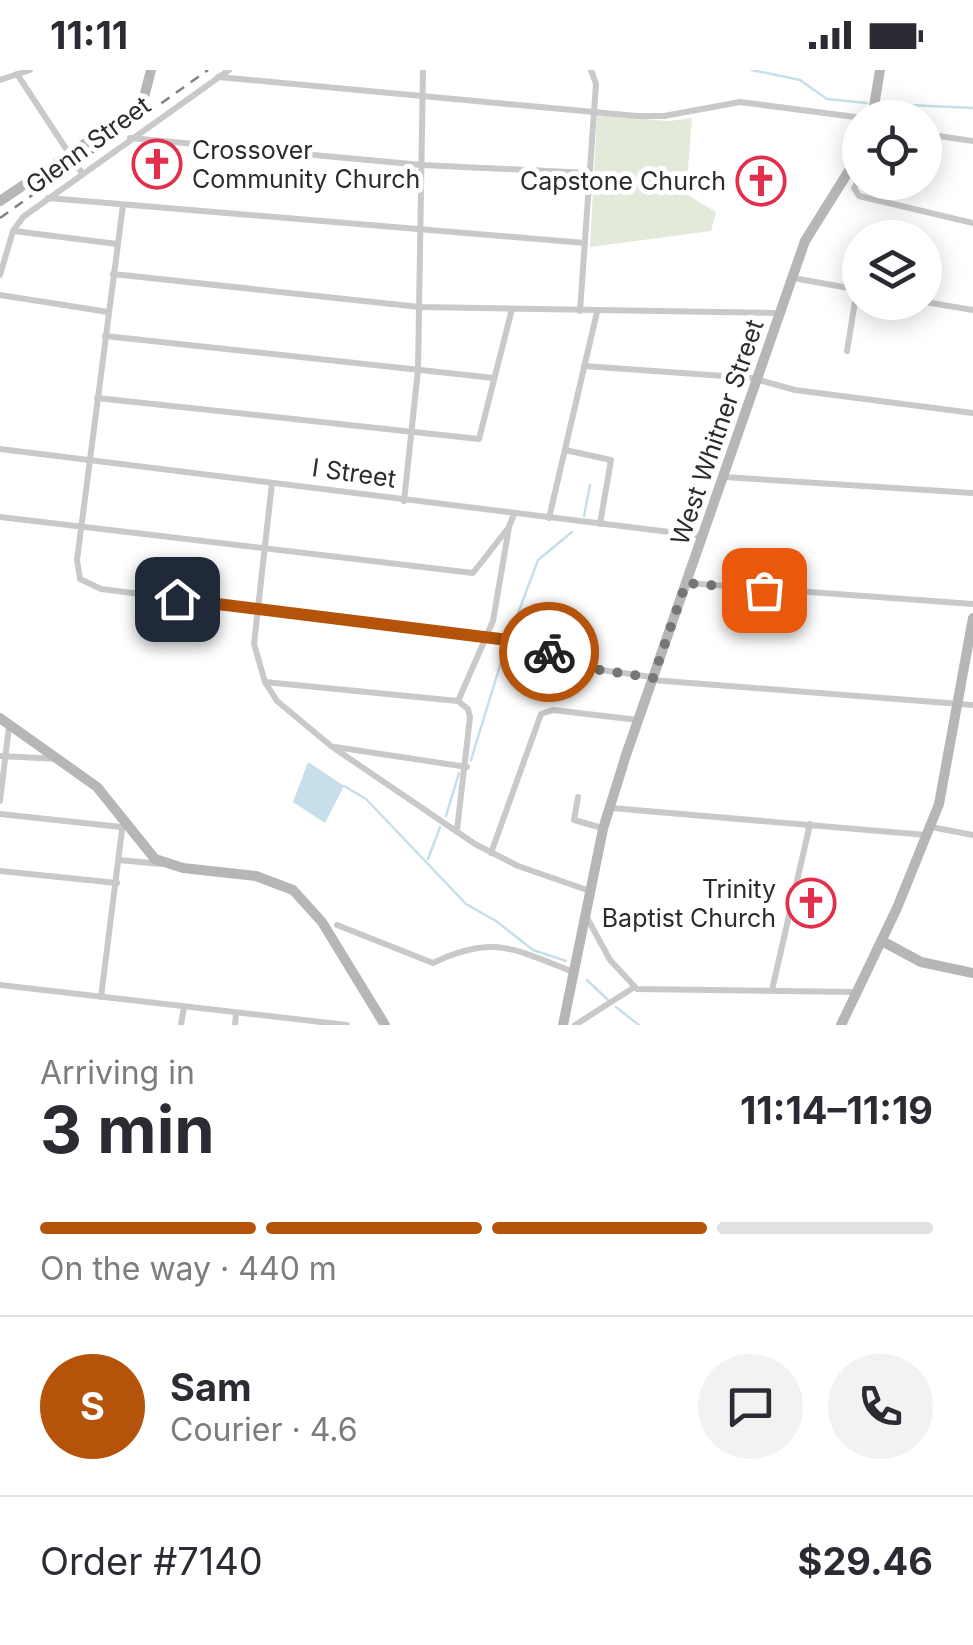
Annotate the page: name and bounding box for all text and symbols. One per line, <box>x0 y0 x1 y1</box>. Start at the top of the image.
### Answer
text: 11:11 <box>50 12 128 58</box>
street label: Glenn Street <box>20 90 156 200</box>
map controls <box>842 100 942 320</box>
button: locate <box>842 100 942 200</box>
place label: Crossover Community Church <box>192 135 420 194</box>
church icon: Crossover Community Church <box>131 138 183 190</box>
church icon: Capstone Church <box>735 155 787 207</box>
place label: Capstone Church <box>520 166 726 196</box>
button: layers <box>842 220 942 320</box>
street label: West Whitner Street <box>664 315 770 549</box>
street label: I Street <box>310 452 398 494</box>
pin <box>722 548 807 633</box>
pin <box>135 557 220 642</box>
icon: bag <box>737 563 792 618</box>
icon: home <box>150 572 205 627</box>
courier <box>499 602 599 702</box>
icon: bike <box>522 625 577 680</box>
place label: Trinity Baptist Church <box>602 874 776 933</box>
church icon: Trinity Baptist Church <box>785 877 837 929</box>
text: Arriving in <box>40 1053 195 1092</box>
text: 11:14–11:19 <box>740 1087 933 1133</box>
text: 3 min <box>40 1090 215 1169</box>
text: On the way · 440 m <box>40 1249 337 1288</box>
button: chat <box>698 1354 803 1459</box>
button: phone <box>828 1354 933 1459</box>
text: Sam <box>170 1364 252 1410</box>
text: S <box>80 1383 105 1429</box>
text: Courier · 4.6 <box>170 1410 358 1449</box>
text: Order #7140 <box>40 1538 263 1584</box>
text: $29.46 <box>798 1538 933 1584</box>

